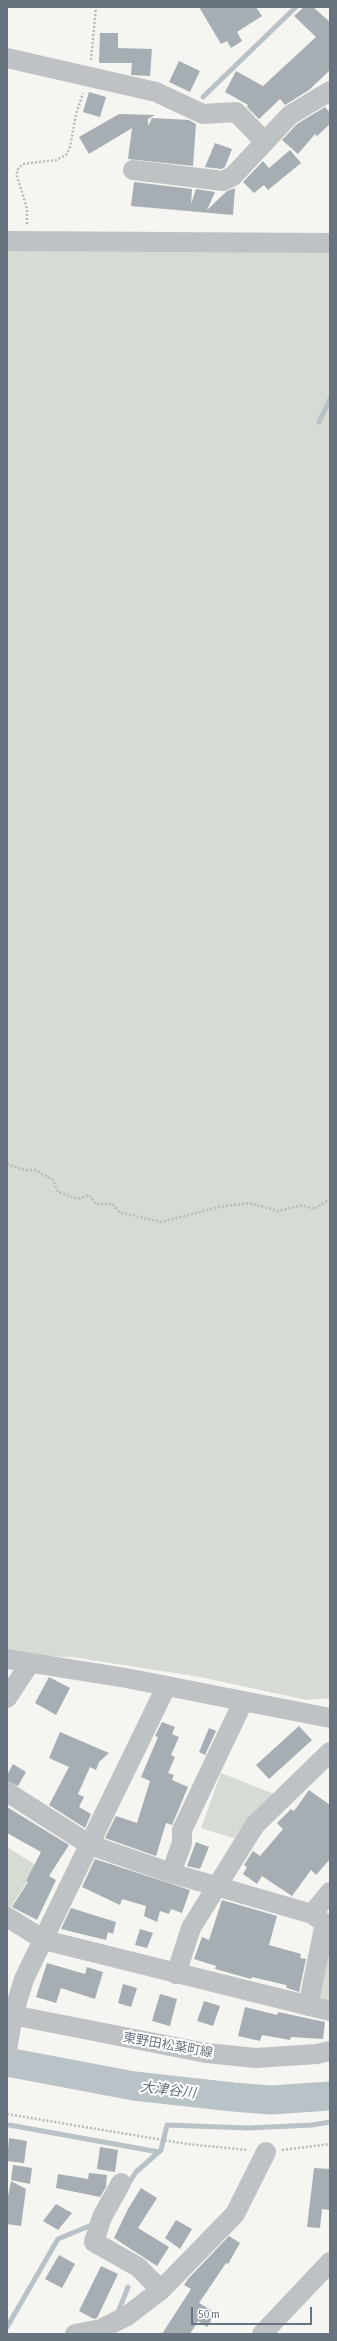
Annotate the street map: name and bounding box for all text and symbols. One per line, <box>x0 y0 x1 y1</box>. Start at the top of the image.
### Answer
street label: 東野田松葉町線 <box>122 2029 214 2061</box>
water label: 大津谷川 <box>139 2078 197 2102</box>
scale bar <box>193 2299 314 2325</box>
text: 50 m <box>198 2307 220 2321</box>

